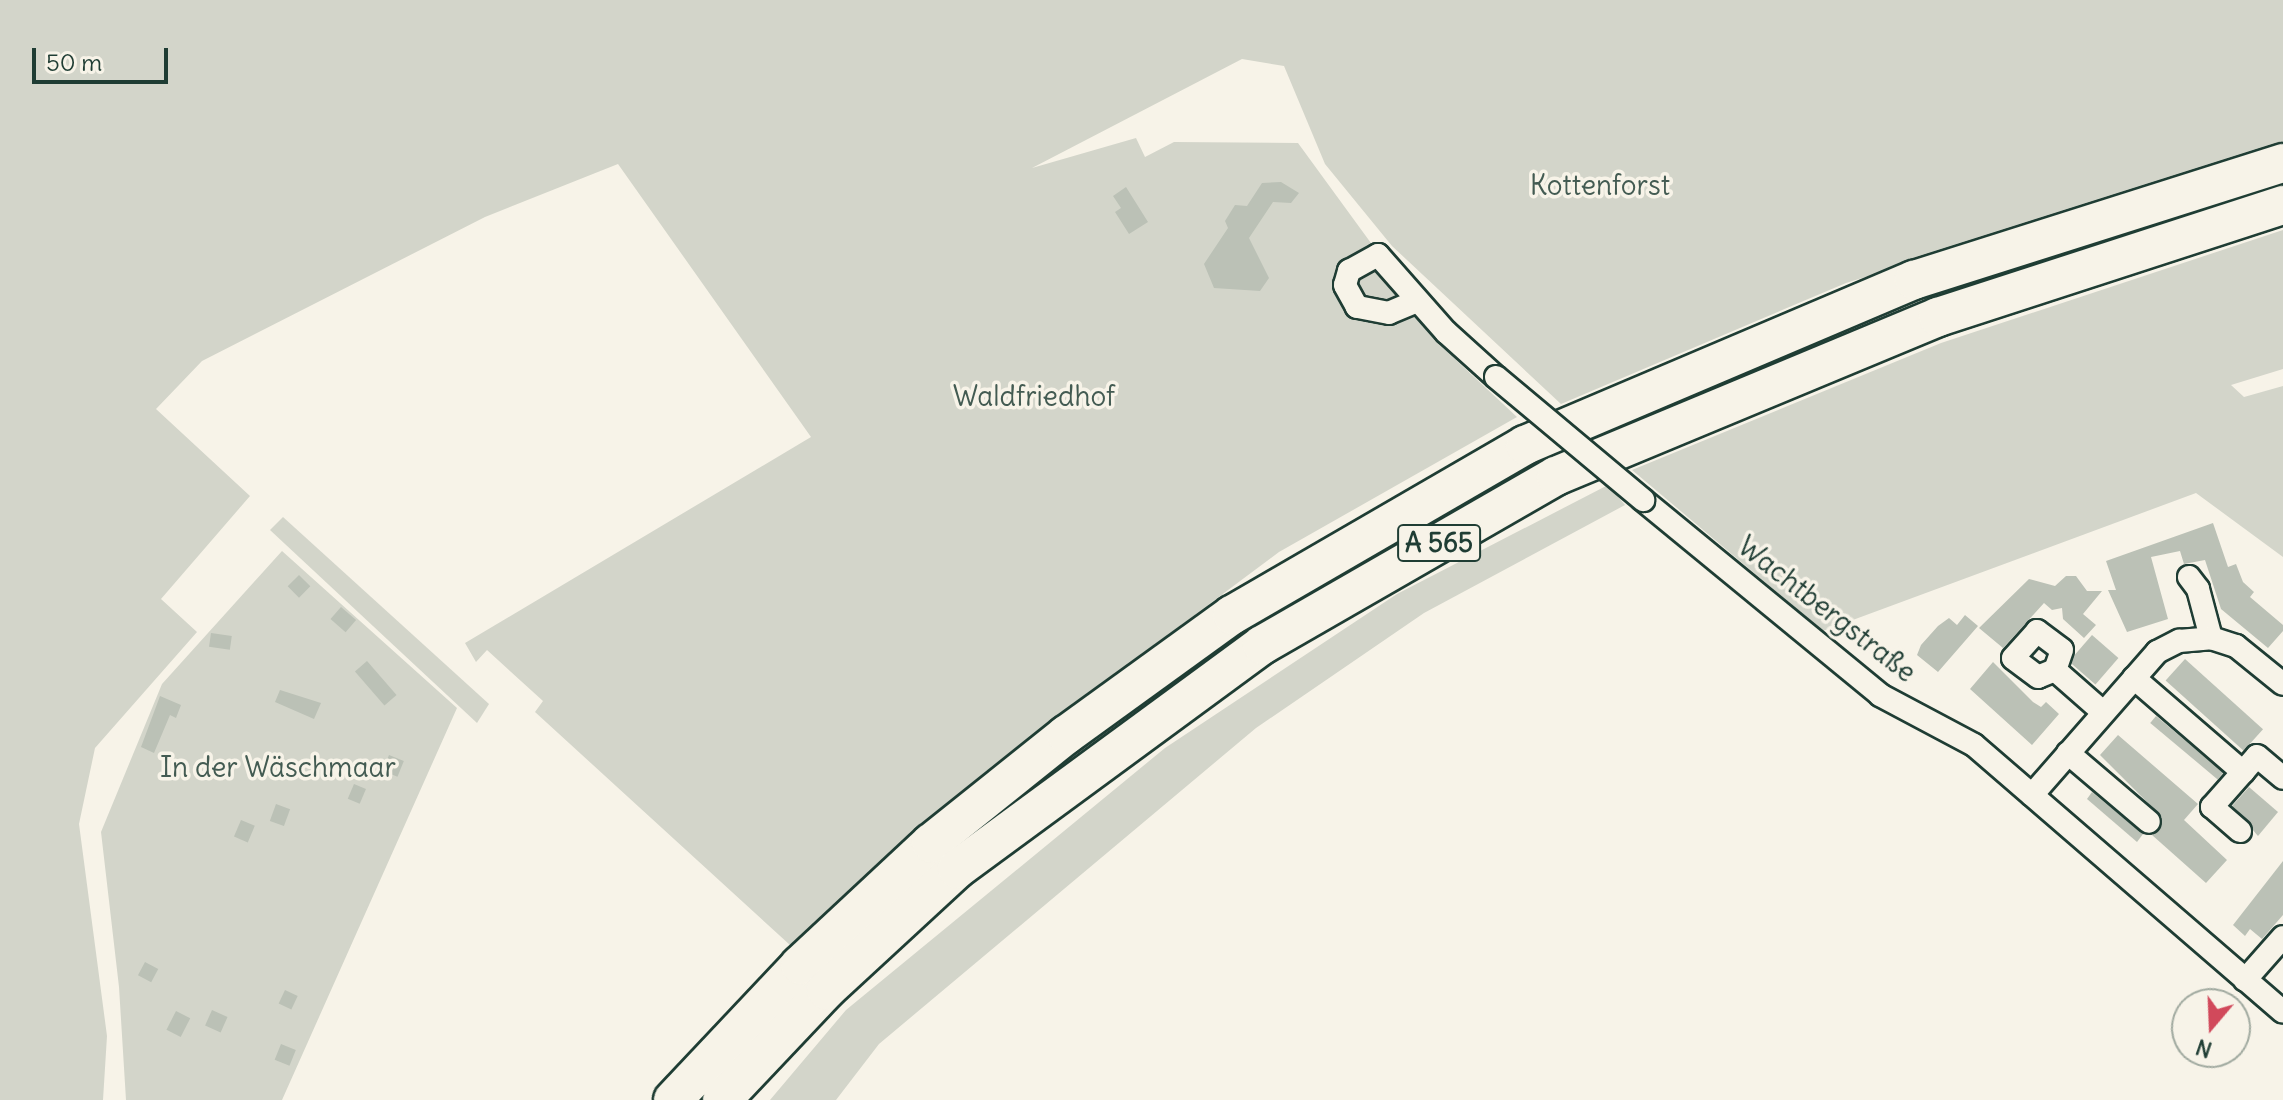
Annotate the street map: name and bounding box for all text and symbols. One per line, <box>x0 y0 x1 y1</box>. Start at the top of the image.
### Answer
scale bar <box>36 32 172 82</box>
text: 50 m <box>46 47 102 77</box>
park label: Kottenforst <box>1530 168 1670 202</box>
park label: Waldfriedhof <box>953 379 1115 413</box>
road number: A 565 <box>1397 521 1481 565</box>
street label: Wachtbergstraße <box>1731 529 1923 689</box>
park label: In der Wäschmaar <box>160 750 396 784</box>
north arrow <box>2171 988 2251 1068</box>
text: N <box>2192 1033 2216 1065</box>

